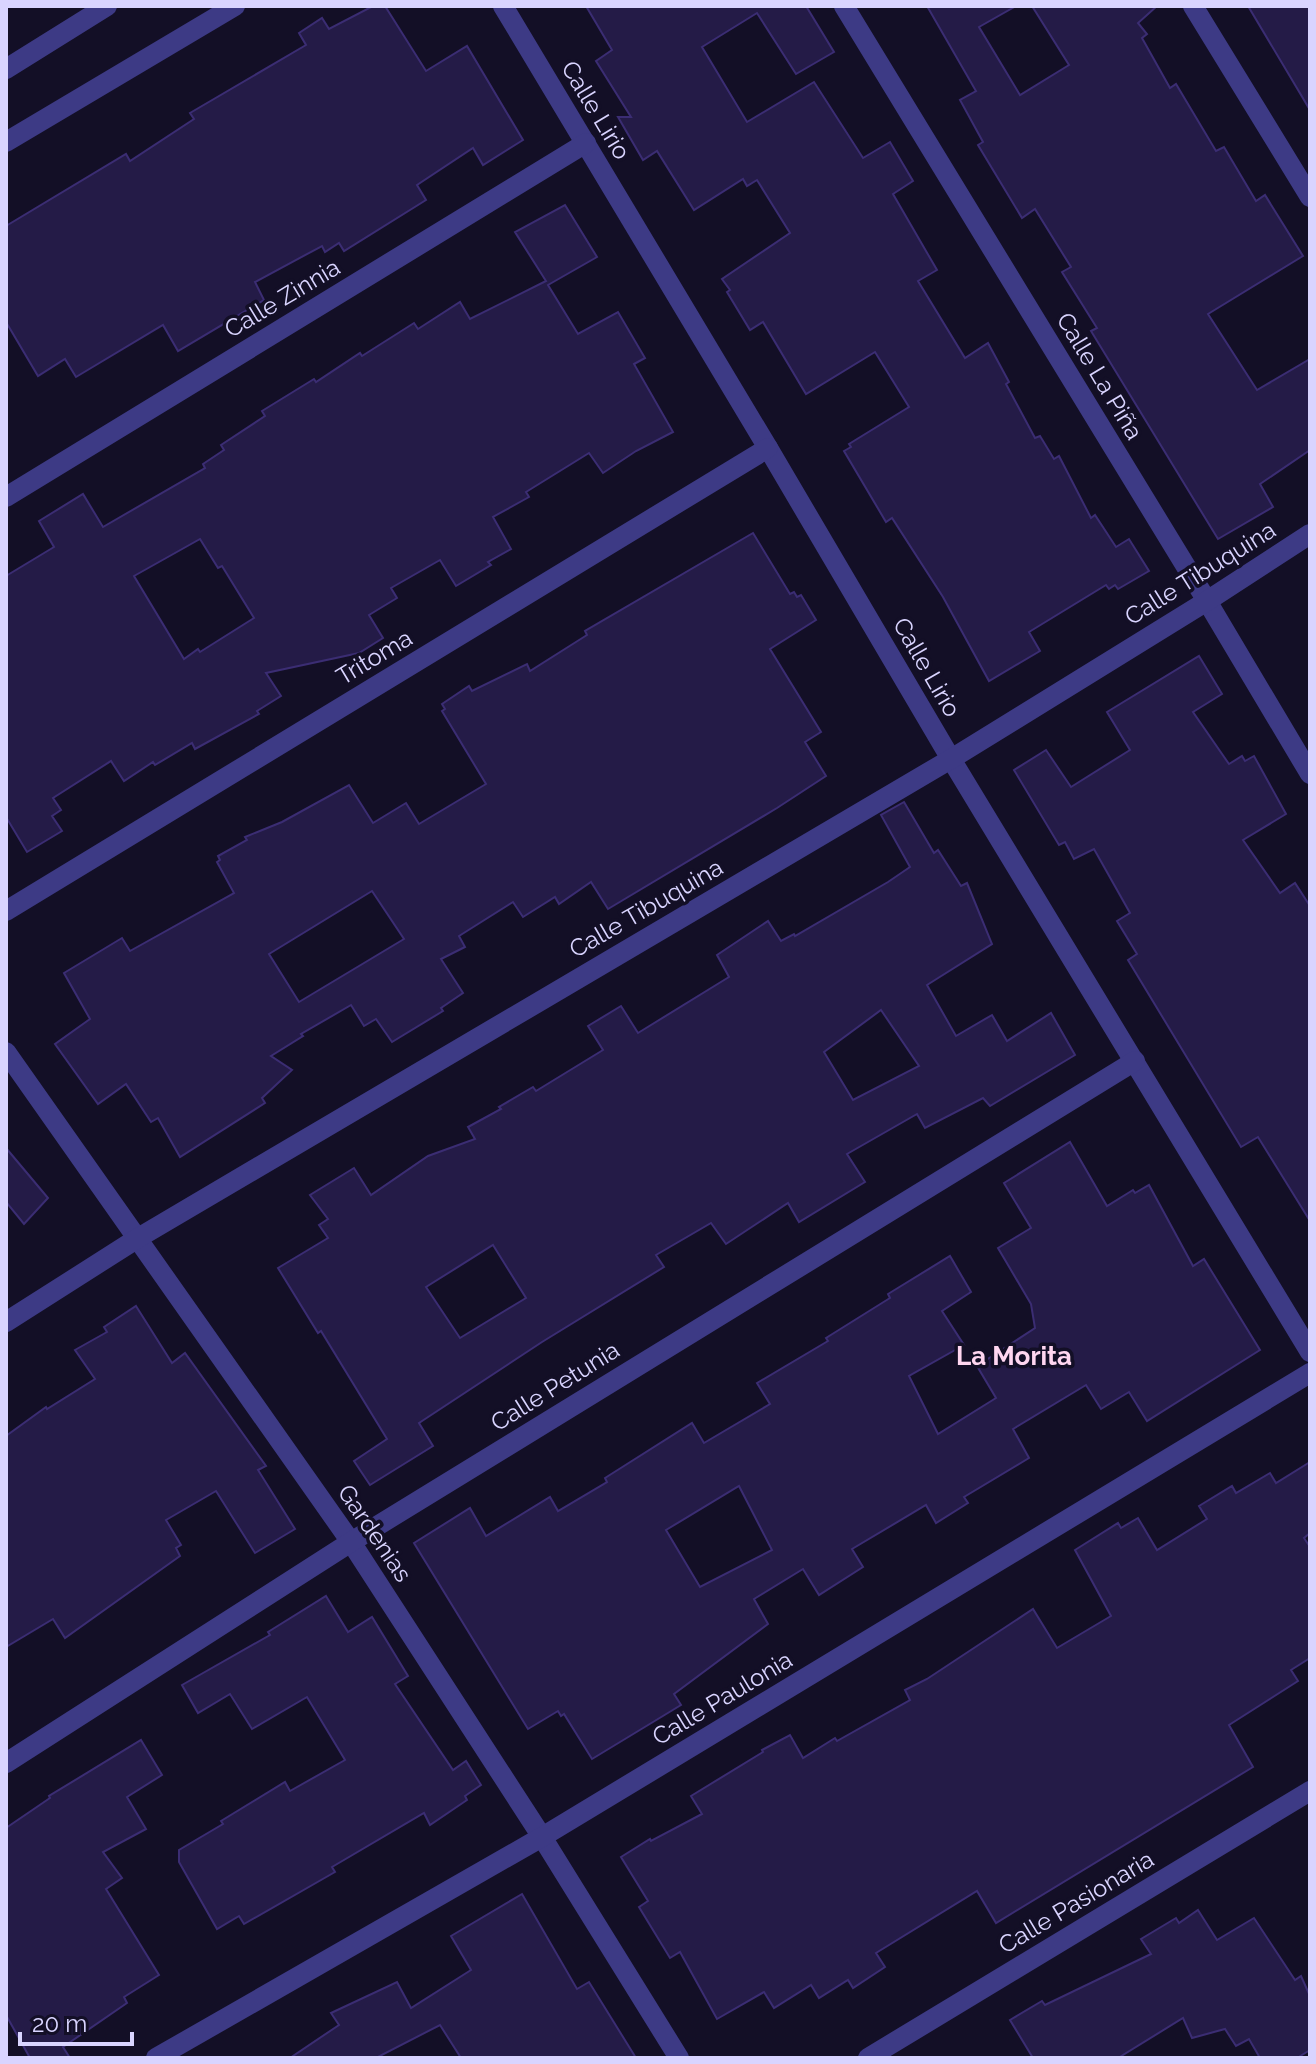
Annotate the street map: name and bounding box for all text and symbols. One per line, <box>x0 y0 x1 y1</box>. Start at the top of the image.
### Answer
street label: Calle Lirio <box>555 55 637 165</box>
street label: Calle Zinnia <box>219 252 345 344</box>
street label: Calle La Piña <box>1051 307 1149 445</box>
street label: Calle Tibuquina <box>1119 515 1281 631</box>
street label: Calle Lirio <box>887 612 967 722</box>
street label: Tritoma <box>331 623 417 691</box>
street label: Calle Tibuquina <box>564 852 728 964</box>
street label: Calle Petunia <box>485 1335 625 1437</box>
district label: La Morita <box>956 1341 1072 1371</box>
street label: Gardenias <box>332 1479 418 1587</box>
street label: Calle Paulonia <box>647 1645 797 1751</box>
street label: Calle Pasionaria <box>993 1844 1159 1960</box>
scale bar <box>20 1996 132 2046</box>
text: 20 m <box>32 2009 87 2038</box>

